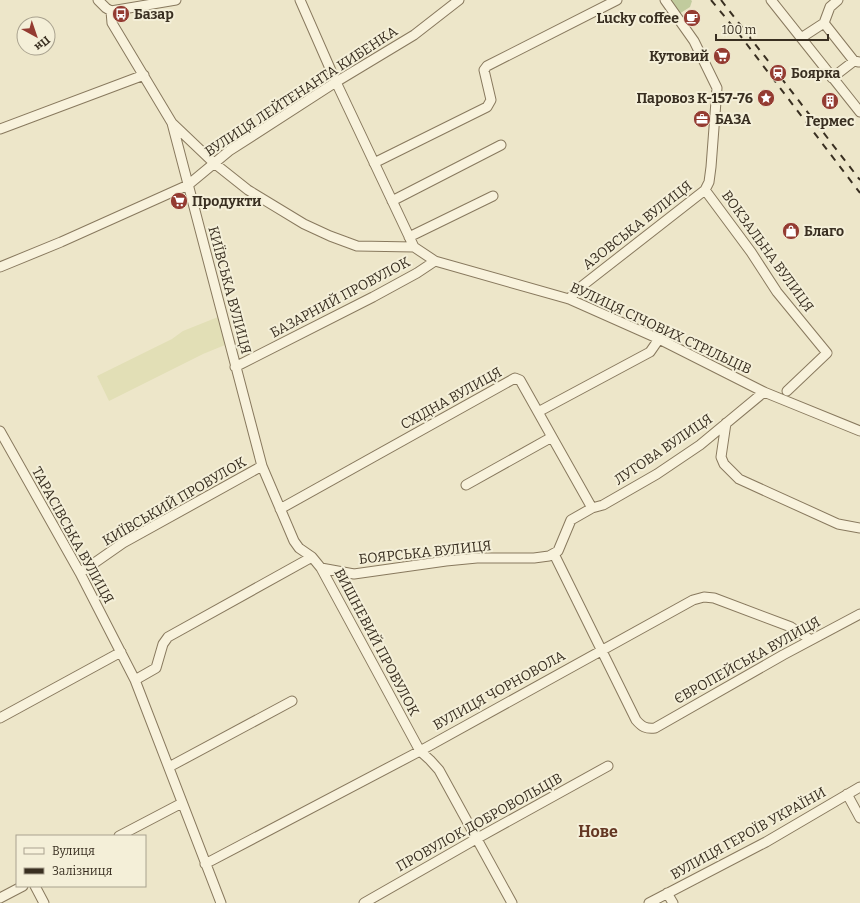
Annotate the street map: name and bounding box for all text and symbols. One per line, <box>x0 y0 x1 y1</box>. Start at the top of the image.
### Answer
bus stop icon: Базар <box>111 4 131 24</box>
place label: Базар <box>134 6 174 23</box>
cafe icon: Lucky coffee <box>682 8 702 28</box>
place label: Lucky coffee <box>596 10 679 27</box>
north arrow <box>16 16 56 56</box>
scale bar <box>716 16 828 42</box>
street label: ВУЛИЦЯ ЛЕЙТЕНАНТА КИБЕНКА <box>201 22 401 160</box>
text: 100 m <box>722 23 757 37</box>
text: Пн <box>31 33 52 54</box>
supermarket icon: Кутовий <box>712 46 732 66</box>
place label: Кутовий <box>649 48 710 65</box>
station icon: Боярка <box>768 63 788 83</box>
place label: Боярка <box>791 65 841 82</box>
place icon: Паровоз К-157-76 <box>756 88 776 108</box>
place label: Паровоз К-157-76 <box>636 90 753 107</box>
building icon: Гермес <box>820 91 840 111</box>
office icon: БАЗА <box>692 109 712 129</box>
place label: БАЗА <box>715 111 751 128</box>
place label: Гермес <box>806 113 854 130</box>
street label: АЗОВСЬКА ВУЛИЦЯ <box>579 177 695 273</box>
street label: ВОКЗАЛЬНА ВУЛИЦЯ <box>718 187 817 315</box>
supermarket icon: Продукти <box>169 191 189 211</box>
place label: Продукти <box>192 193 262 210</box>
shop icon: Благо <box>781 221 801 241</box>
place label: Благо <box>804 223 844 240</box>
street label: КИЇВСЬКА ВУЛИЦЯ <box>204 224 255 356</box>
street label: БАЗАРНИЙ ПРОВУЛОК <box>267 252 413 342</box>
street label: ВУЛИЦЯ СІЧОВИХ СТРІЛЬЦІВ <box>567 279 754 378</box>
street label: СХІДНА ВУЛИЦЯ <box>398 364 505 433</box>
street label: ЛУГОВА ВУЛИЦЯ <box>611 410 716 489</box>
street label: КИЇВСЬКИЙ ПРОВУЛОК <box>99 452 249 550</box>
street label: ТАРАСІВСЬКА ВУЛИЦЯ <box>28 464 117 607</box>
street label: БОЯРСЬКА ВУЛИЦЯ <box>358 537 492 568</box>
street label: ВИШНЕВИЙ ПРОВУЛОК <box>330 565 424 719</box>
street label: ЄВРОПЕЙСЬКА ВУЛИЦЯ <box>671 612 823 708</box>
street label: ВУЛИЦЯ ЧОРНОВОЛА <box>430 647 568 734</box>
street label: ПРОВУЛОК ДОБРОВОЛЬЦІВ <box>393 770 565 875</box>
street label: ВУЛИЦЯ ГЕРОЇВ УКРАЇНИ <box>668 784 829 883</box>
district label: Нове <box>578 822 618 841</box>
legend <box>16 835 146 887</box>
text: Вулиця <box>52 844 95 858</box>
text: Залізниця <box>52 864 113 878</box>

